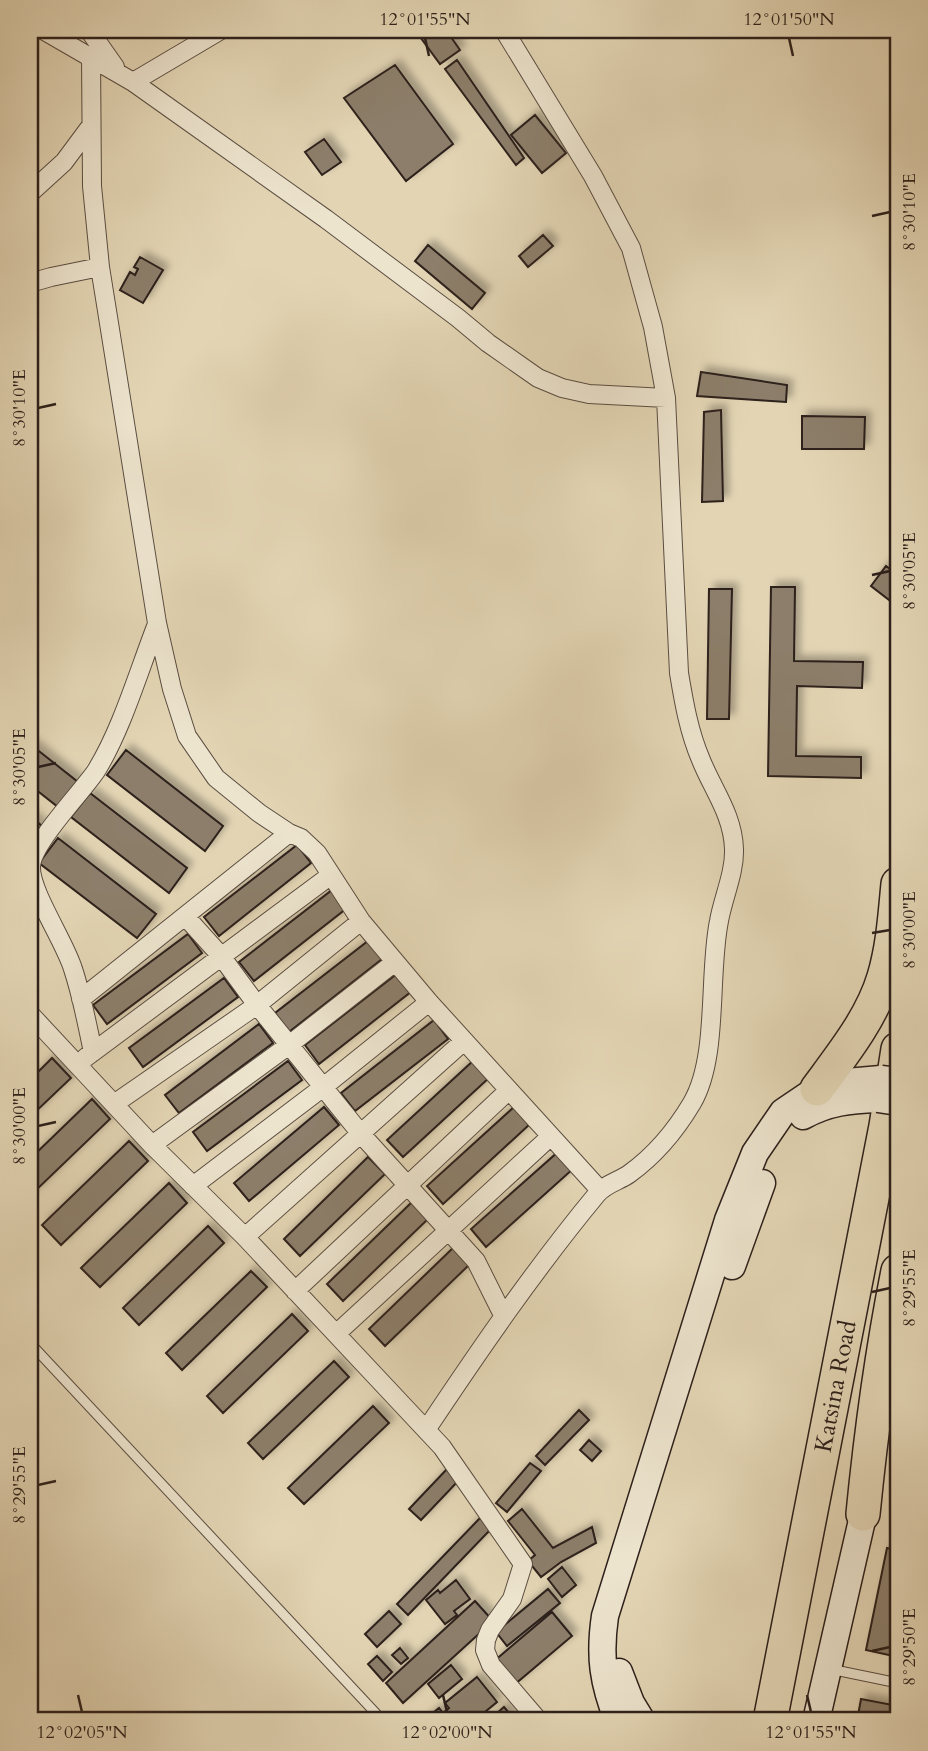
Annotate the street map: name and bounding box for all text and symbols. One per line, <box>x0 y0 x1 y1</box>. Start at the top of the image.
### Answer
text: 12°01'55"N <box>379 7 471 32</box>
text: 12°01'50"N <box>743 7 835 32</box>
text: 8°30'10"E <box>897 173 922 251</box>
text: 8°30'10"E <box>7 369 32 447</box>
text: 8°30'05"E <box>897 532 922 610</box>
text: 8°30'05"E <box>7 728 32 806</box>
text: 8°30'00"E <box>897 891 922 969</box>
text: 8°30'00"E <box>7 1087 32 1165</box>
text: 8°29'55"E <box>897 1249 922 1327</box>
street label: Katsina Road <box>806 1317 864 1455</box>
text: 8°29'55"E <box>7 1446 32 1524</box>
text: 8°29'50"E <box>897 1608 922 1686</box>
text: 12°02'05"N <box>36 1720 128 1745</box>
text: 12°02'00"N <box>401 1720 493 1745</box>
text: 12°01'55"N <box>765 1720 857 1745</box>

